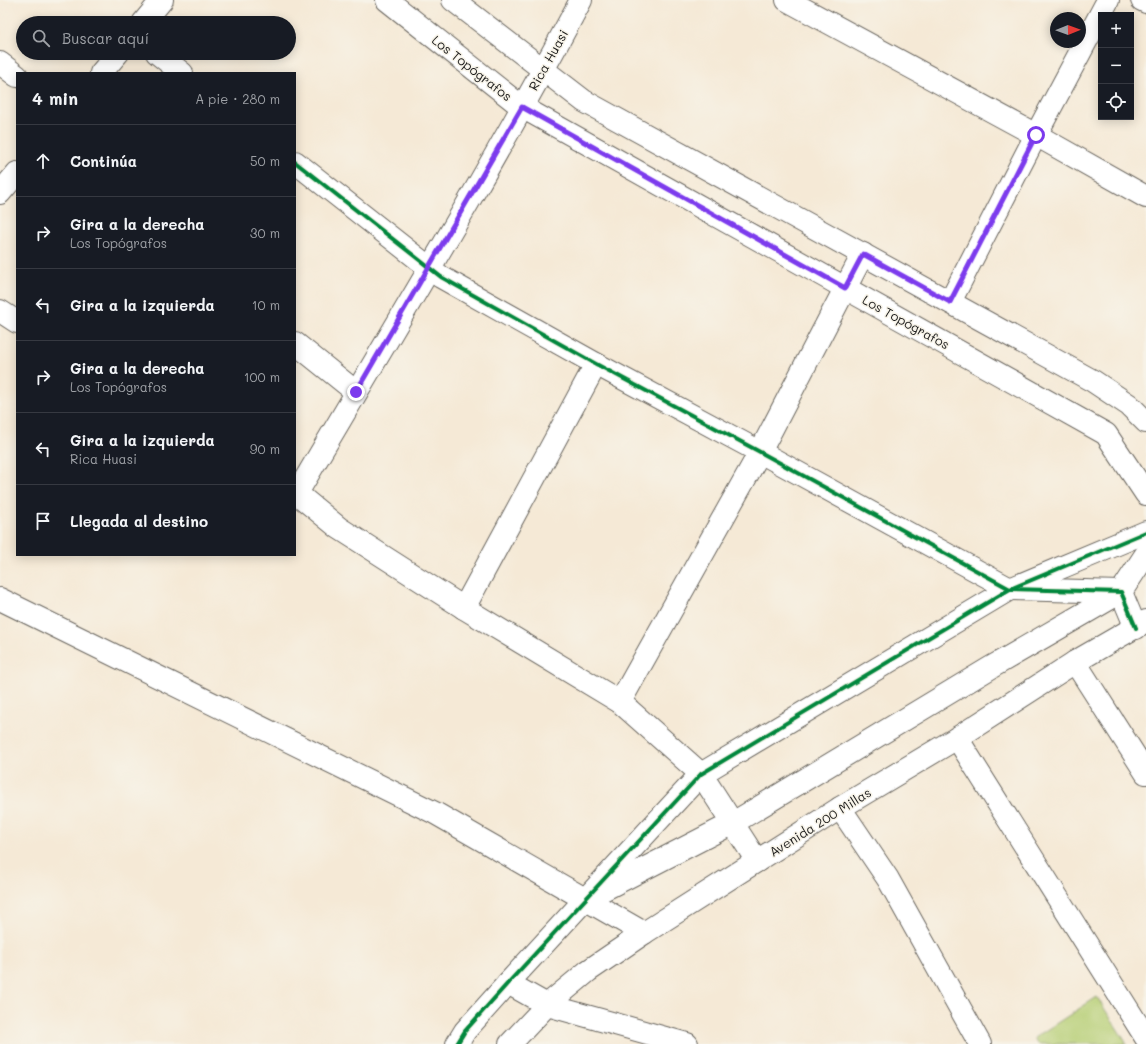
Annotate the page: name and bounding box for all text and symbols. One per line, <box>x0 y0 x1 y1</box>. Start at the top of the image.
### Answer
north arrow <box>1050 12 1086 48</box>
map controls <box>1098 12 1134 120</box>
button: + <box>1098 12 1134 48</box>
search box <box>16 16 296 60</box>
street label: Rica Huasi <box>524 26 571 93</box>
icon: search <box>30 27 52 49</box>
text: Buscar aquí <box>62 28 149 48</box>
street label: Los Topógrafos <box>429 31 516 104</box>
button: − <box>1098 48 1134 84</box>
button: locate <box>1098 84 1134 120</box>
text: 4 min <box>32 87 78 109</box>
text: A pie · 280 m <box>195 90 280 107</box>
route start <box>1027 126 1045 144</box>
icon: ahead <box>32 150 54 172</box>
text: Continúa <box>70 151 137 171</box>
text: 50 m <box>250 152 280 169</box>
text: Gira a la derecha <box>70 214 204 234</box>
icon: right <box>32 222 54 244</box>
text: 30 m <box>250 224 280 241</box>
text: Los Topógrafos <box>70 234 167 251</box>
street label: Los Topógrafos <box>860 291 953 353</box>
icon: left <box>32 294 54 316</box>
text: Gira a la izquierda <box>70 295 215 315</box>
text: 10 m <box>252 296 280 313</box>
text: Gira a la derecha <box>70 358 204 378</box>
icon: right <box>32 366 54 388</box>
text: 100 m <box>244 368 280 385</box>
text: Los Topógrafos <box>70 378 167 395</box>
route end <box>347 383 365 401</box>
text: Gira a la izquierda <box>70 430 215 450</box>
icon: left <box>32 438 54 460</box>
text: 90 m <box>250 440 280 457</box>
text: Rica Huasi <box>70 450 137 467</box>
icon: arrive <box>32 510 54 532</box>
text: Llegada al destino <box>70 511 208 531</box>
street label: Avenida 200 Millas <box>766 783 874 860</box>

